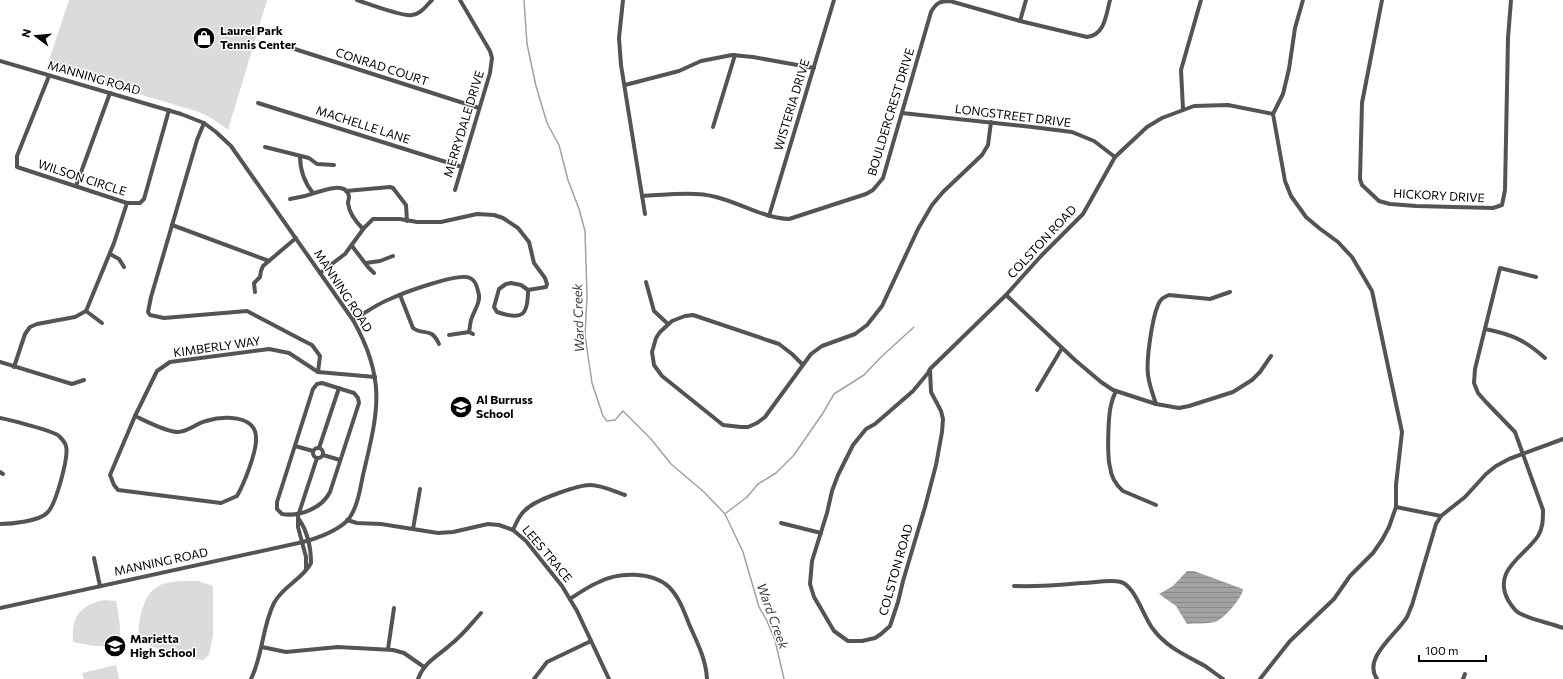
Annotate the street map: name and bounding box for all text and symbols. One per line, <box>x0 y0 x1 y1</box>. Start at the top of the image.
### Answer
north arrow <box>16 16 56 56</box>
place label: Laurel Park Tennis Center <box>220 23 296 51</box>
shop icon: Laurel Park Tennis Center <box>191 25 217 51</box>
text: N <box>19 27 33 39</box>
street label: CONRAD COURT <box>334 44 431 88</box>
street label: BOULDERCREST DRIVE <box>864 46 916 177</box>
street label: MANNING ROAD <box>46 57 142 97</box>
street label: WISTERIA DRIVE <box>770 57 812 152</box>
street label: MERRYDALE DRIVE <box>440 69 486 179</box>
street label: LONGSTREET DRIVE <box>954 101 1072 129</box>
street label: MACHELLE LANE <box>314 102 412 146</box>
street label: WILSON CIRCLE <box>36 156 128 198</box>
street label: HICKORY DRIVE <box>1393 186 1485 204</box>
street label: COLSTON ROAD <box>1004 202 1079 281</box>
street label: MANNING ROAD <box>312 246 376 335</box>
water label: Ward Creek <box>569 282 587 353</box>
street label: KIMBERLY WAY <box>172 333 262 359</box>
place label: Al Burruss School <box>476 392 533 420</box>
school or university icon: Al Burruss School <box>448 394 474 420</box>
street label: LEES TRACE <box>520 522 575 584</box>
street label: COLSTON ROAD <box>875 522 915 617</box>
street label: MANNING ROAD <box>112 544 209 578</box>
water label: Ward Creek <box>754 581 793 652</box>
place label: Marietta High School <box>130 631 196 659</box>
school or university icon: Marietta High School <box>102 633 128 659</box>
scale bar <box>1419 637 1486 663</box>
text: 100 m <box>1425 643 1459 657</box>

